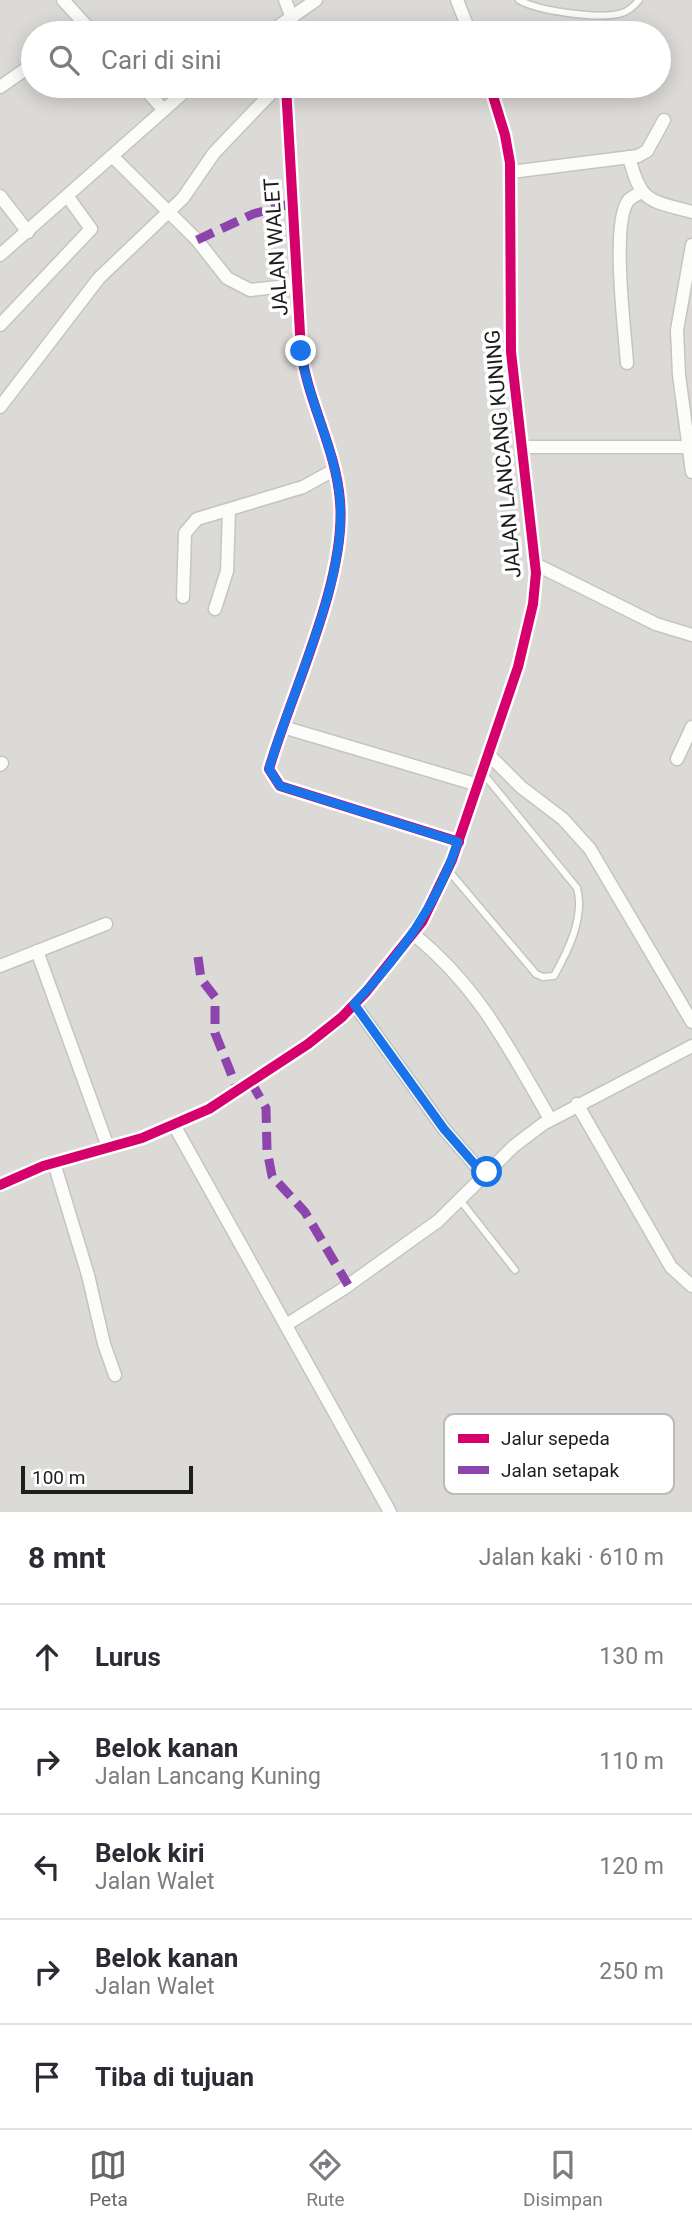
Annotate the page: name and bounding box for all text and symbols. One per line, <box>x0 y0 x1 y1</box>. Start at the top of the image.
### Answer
search box <box>21 21 671 98</box>
icon: search <box>45 41 83 79</box>
text: Cari di sini <box>101 45 222 75</box>
street label: JALAN WALET <box>259 177 293 317</box>
street label: JALAN LANCANG KUNING <box>480 329 526 579</box>
route end <box>285 335 316 366</box>
route start <box>471 1156 502 1187</box>
legend <box>444 1414 674 1494</box>
text: Jalur sepeda <box>501 1427 610 1450</box>
text: Jalan setapak <box>501 1459 619 1482</box>
scale bar <box>21 1463 192 1495</box>
text: 100 m <box>32 1466 85 1489</box>
text: 8 mnt <box>28 1540 106 1575</box>
text: Jalan kaki · 610 m <box>479 1544 664 1571</box>
icon: ahead <box>28 1638 66 1676</box>
text: Lurus <box>95 1642 161 1672</box>
text: 130 m <box>599 1643 664 1670</box>
text: Belok kanan <box>95 1733 238 1763</box>
icon: right <box>28 1743 66 1781</box>
text: 110 m <box>599 1748 664 1775</box>
text: Jalan Lancang Kuning <box>95 1763 321 1790</box>
text: Belok kiri <box>95 1838 205 1868</box>
icon: left <box>28 1848 66 1886</box>
text: 120 m <box>599 1853 664 1880</box>
text: Jalan Walet <box>95 1868 215 1895</box>
text: Belok kanan <box>95 1943 238 1973</box>
icon: right <box>28 1953 66 1991</box>
text: 250 m <box>599 1958 664 1985</box>
text: Jalan Walet <box>95 1973 215 2000</box>
icon: arrive <box>28 2058 66 2096</box>
text: Tiba di tujuan <box>95 2062 254 2092</box>
tab: Peta <box>89 2146 128 2211</box>
tab: Rute <box>306 2146 345 2211</box>
tab: Disimpan <box>523 2146 603 2211</box>

